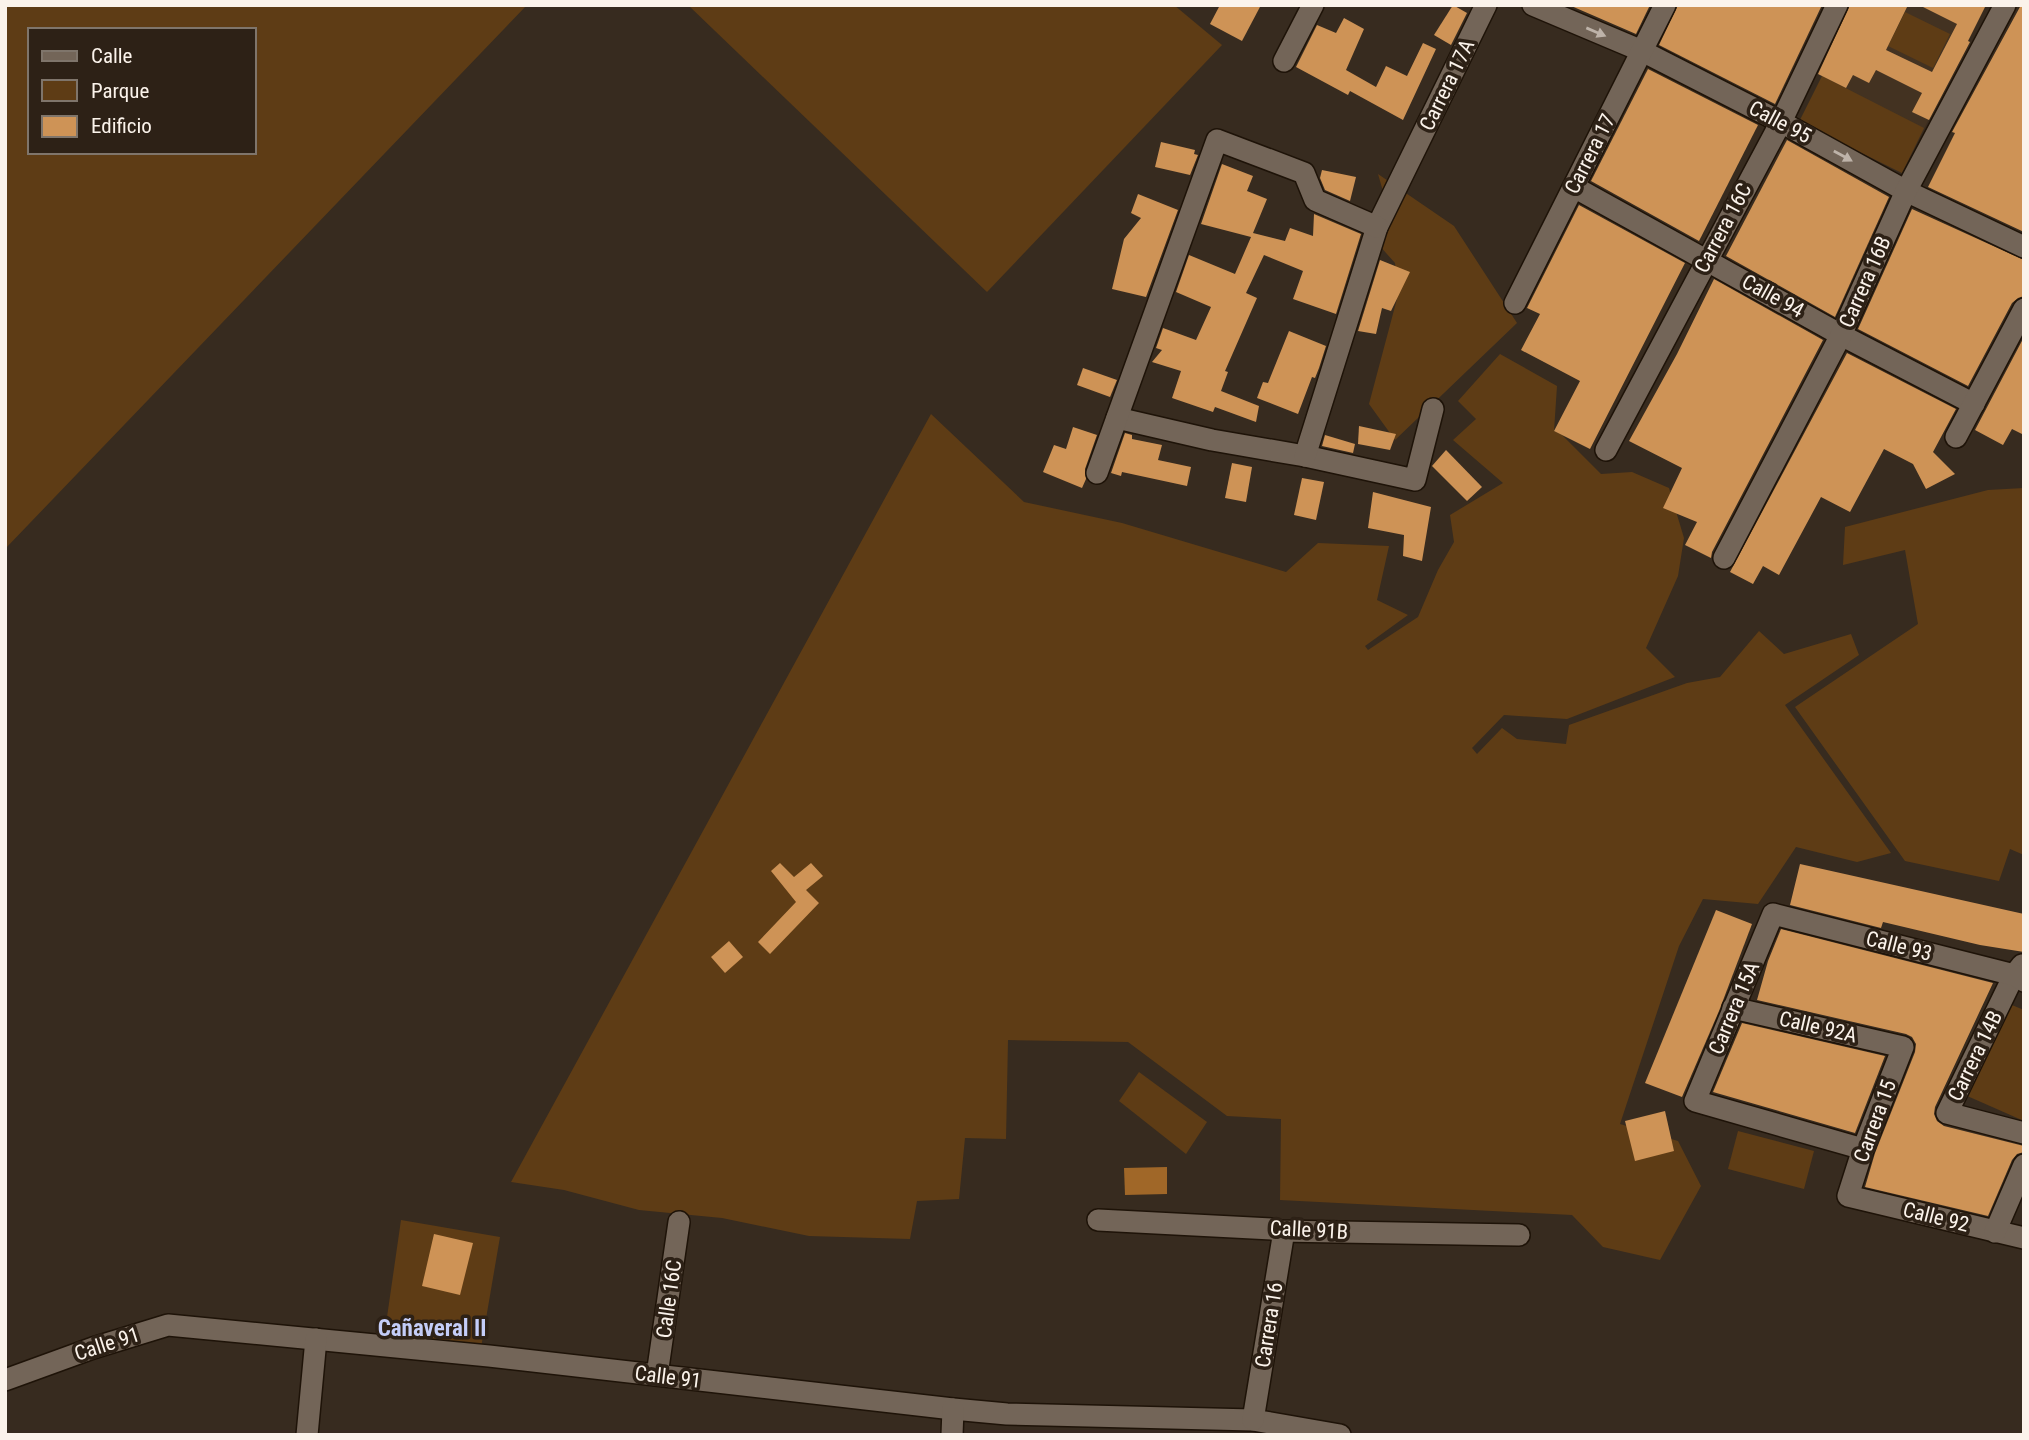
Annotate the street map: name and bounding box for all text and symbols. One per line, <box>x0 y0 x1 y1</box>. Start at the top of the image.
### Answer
one-way arrow <box>1586 26 1607 37</box>
legend <box>28 28 256 154</box>
street label: Carrera 17A <box>1415 36 1479 134</box>
text: Calle <box>91 44 133 68</box>
text: Parque <box>91 79 149 103</box>
street label: Calle 95 <box>1745 96 1815 148</box>
street label: Carrera 17 <box>1560 110 1620 198</box>
text: Edificio <box>91 114 152 138</box>
one-way arrow <box>1833 150 1852 162</box>
street label: Carrera 16C <box>1689 179 1757 277</box>
street label: Carrera 16B <box>1834 233 1896 331</box>
street label: Calle 94 <box>1738 269 1808 323</box>
street label: Calle 93 <box>1864 926 1934 966</box>
street label: Carrera 15A <box>1704 958 1764 1058</box>
street label: Calle 92A <box>1777 1006 1859 1048</box>
street label: Carrera 14B <box>1943 1007 2007 1105</box>
street label: Carrera 15 <box>1849 1076 1901 1166</box>
street label: Calle 92 <box>1901 1197 1971 1237</box>
street label: Calle 91B <box>1269 1216 1349 1244</box>
street label: Calle 16C <box>652 1258 686 1340</box>
street label: Carrera 16 <box>1250 1281 1288 1369</box>
district label: Cañaveral II <box>378 1315 486 1342</box>
street label: Calle 91 <box>71 1322 143 1366</box>
street label: Calle 91 <box>633 1361 703 1393</box>

